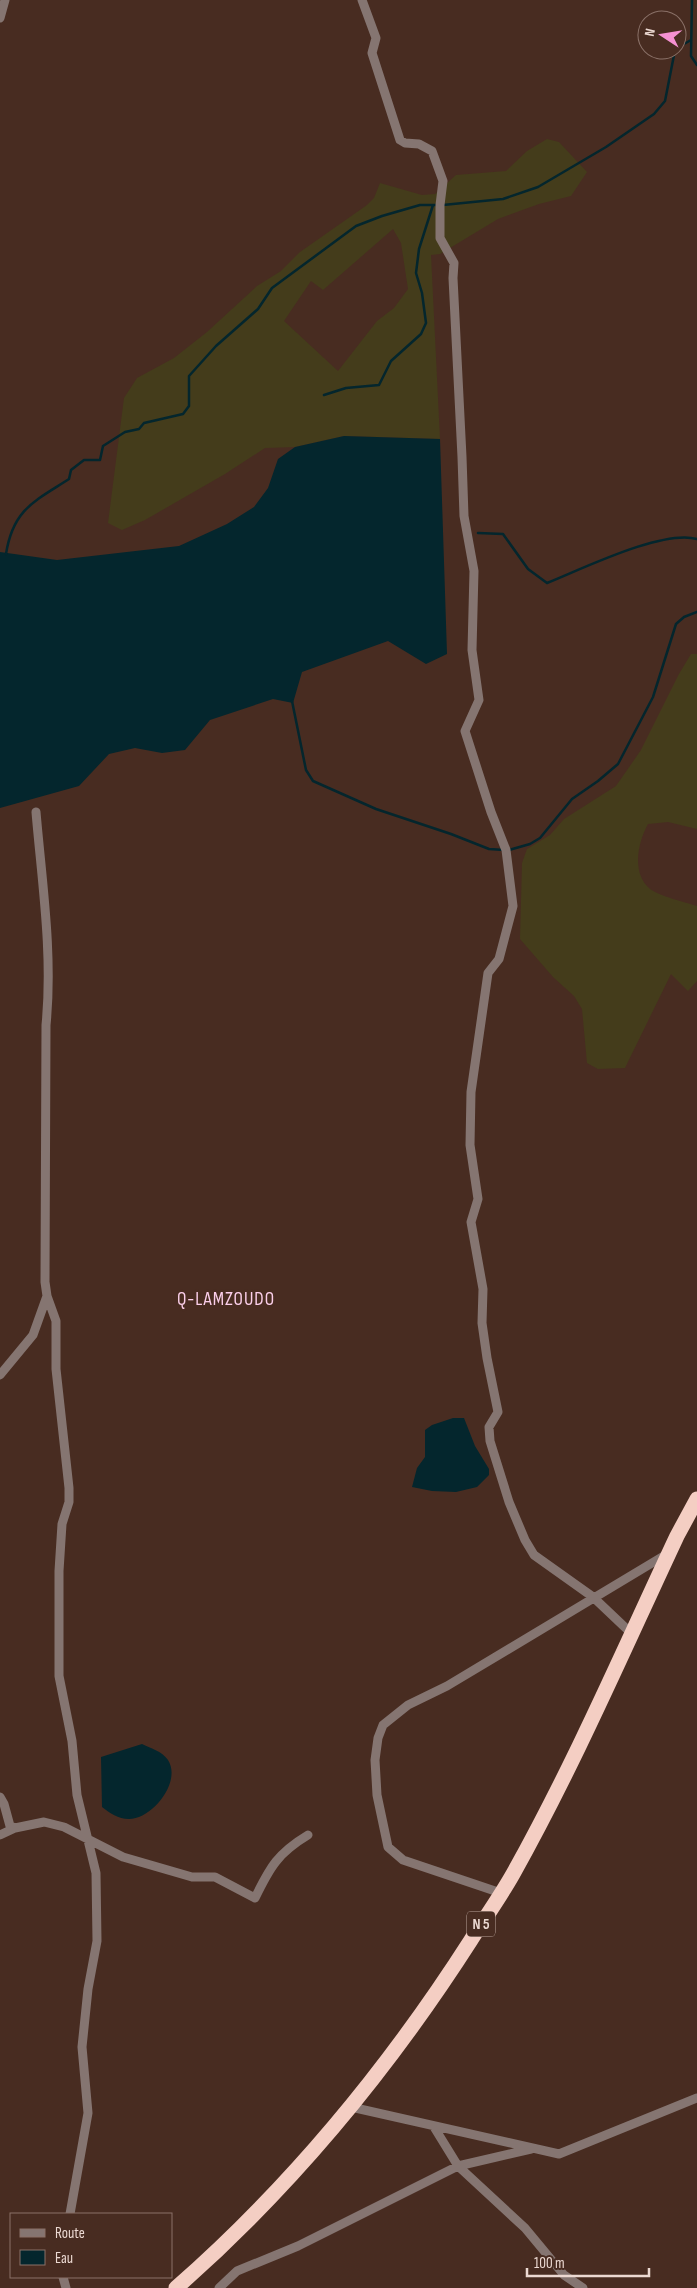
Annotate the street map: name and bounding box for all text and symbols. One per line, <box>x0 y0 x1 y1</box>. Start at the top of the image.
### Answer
north arrow <box>637 10 687 60</box>
text: N <box>641 27 659 38</box>
district label: Q-LAMZOUDO <box>177 1288 275 1311</box>
road number: N 5 <box>467 1912 495 1936</box>
legend <box>10 2213 172 2278</box>
text: Route <box>55 2224 85 2243</box>
scale bar <box>527 2246 650 2278</box>
text: Eau <box>55 2249 73 2268</box>
text: 100 m <box>534 2254 565 2273</box>

